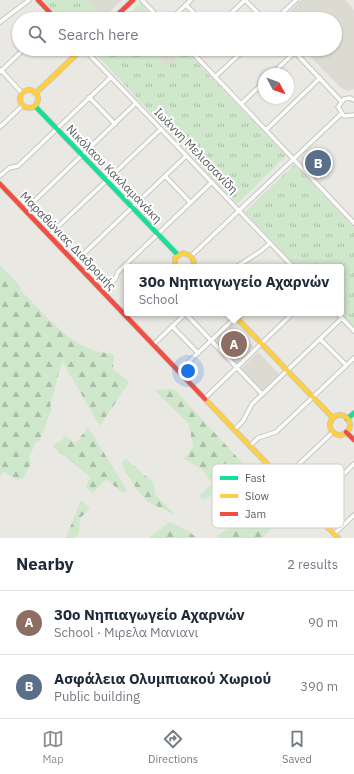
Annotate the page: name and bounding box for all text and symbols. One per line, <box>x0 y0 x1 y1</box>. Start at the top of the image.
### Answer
search box <box>12 12 342 56</box>
icon: search <box>26 23 48 45</box>
text: Search here <box>58 25 138 44</box>
north arrow <box>258 68 294 104</box>
street label: Ιωάννη Μελισσανίδη <box>151 104 241 197</box>
street label: Νικόλαου Κακλαμανάκη <box>63 121 165 226</box>
pin: B <box>305 148 331 178</box>
street label: Μαραθώνιας Διαδρομής <box>17 188 120 293</box>
popup <box>124 264 344 316</box>
text: 30ο Νηπιαγωγείο Αχαρνών <box>139 272 329 291</box>
text: School <box>139 291 178 308</box>
pin: A <box>221 329 247 359</box>
your location <box>178 361 198 381</box>
legend <box>212 464 344 528</box>
text: Fast <box>245 471 266 485</box>
text: Slow <box>245 489 269 503</box>
text: Jam <box>245 507 266 521</box>
text: Nearby <box>16 553 74 575</box>
text: 2 results <box>287 556 338 573</box>
text: 30ο Νηπιαγωγείο Αχαρνών <box>54 605 245 624</box>
text: A <box>25 614 33 631</box>
text: 90 m <box>308 614 338 631</box>
text: School · Μιρελα Μανιανι <box>54 624 198 641</box>
text: Ασφάλεια Ολυμπιακού Χωριού <box>54 669 271 688</box>
text: B <box>25 678 33 695</box>
text: 390 m <box>300 678 338 695</box>
text: Public building <box>54 688 140 705</box>
tab: Map <box>42 728 64 766</box>
tab: Directions <box>148 728 198 766</box>
tab: Saved <box>282 728 312 766</box>

